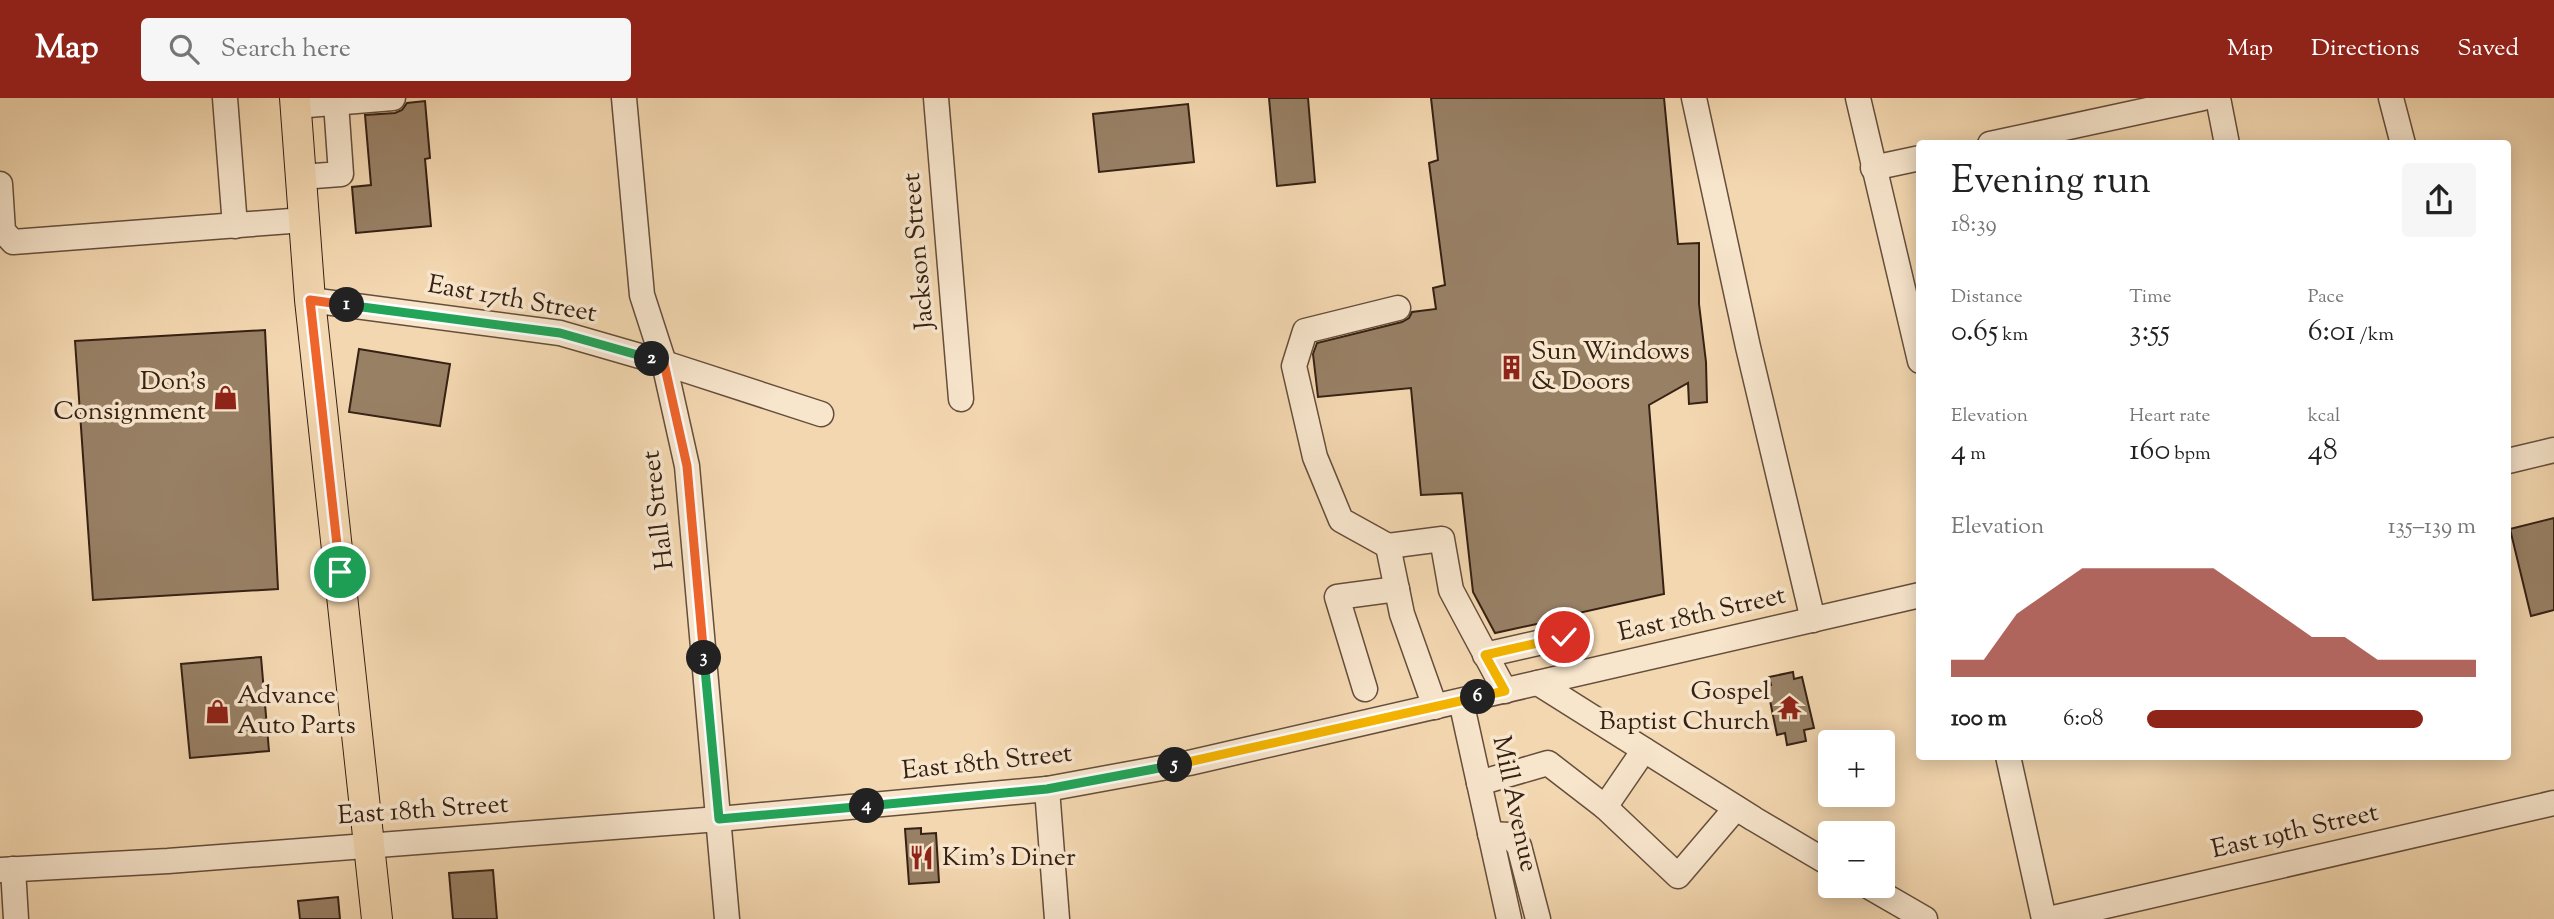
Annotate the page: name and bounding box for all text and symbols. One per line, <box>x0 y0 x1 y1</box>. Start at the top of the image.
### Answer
search box <box>141 18 631 81</box>
text: Map <box>35 25 99 73</box>
icon: search <box>165 30 203 68</box>
text: Search here <box>221 31 351 68</box>
text: Map <box>2227 32 2273 66</box>
text: Directions <box>2311 32 2419 66</box>
text: Saved <box>2457 32 2519 66</box>
text: Evening run <box>1951 156 2151 210</box>
button: share <box>2402 163 2476 237</box>
street label: Jackson Street <box>894 171 944 333</box>
text: 18:39 <box>1951 209 1997 242</box>
street label: East 17th Street <box>425 267 600 333</box>
text: Distance <box>1951 284 2023 311</box>
text: Time <box>2129 284 2172 311</box>
text: Pace <box>2308 284 2344 311</box>
pin: 1 <box>330 288 364 322</box>
text: 1 <box>343 291 350 318</box>
text: 0.65 <box>1951 311 1998 354</box>
text: 3:55 <box>2129 311 2170 354</box>
text: 6:01 <box>2308 311 2356 354</box>
text: km <box>1998 322 2028 349</box>
text: /km <box>2356 322 2394 349</box>
place label: Sun Windows & Doors <box>1531 334 1690 401</box>
pin: 2 <box>634 342 670 376</box>
text: 2 <box>647 345 656 372</box>
building icon: Sun Windows & Doors <box>1497 353 1525 381</box>
place label: Don's Consignment <box>53 364 206 431</box>
shop icon: Don's Consignment <box>212 383 240 411</box>
text: Elevation <box>1951 403 2028 430</box>
text: Heart rate <box>2129 403 2210 430</box>
text: kcal <box>2308 403 2340 430</box>
text: 4 <box>1951 430 1966 473</box>
text: 160 <box>2129 430 2170 473</box>
text: 48 <box>2308 430 2338 473</box>
text: m <box>1966 441 1986 468</box>
text: bpm <box>2170 441 2211 468</box>
street label: Hall Street <box>633 448 685 572</box>
text: Elevation <box>1951 511 2044 544</box>
text: 135–139 m <box>2388 511 2476 544</box>
pin <box>310 542 370 602</box>
icon: arrive <box>321 553 359 591</box>
street label: East 18th Street <box>1615 578 1790 652</box>
pin <box>1534 607 1594 667</box>
icon: check <box>1545 618 1583 656</box>
pin: 3 <box>686 640 722 676</box>
text: 3 <box>700 644 707 671</box>
place label: Gospel Baptist Church <box>1599 674 1770 741</box>
place label: Advance Auto Parts <box>237 678 356 745</box>
pin: 6 <box>1460 680 1496 714</box>
text: 6 <box>1473 683 1482 710</box>
temple icon: Gospel Baptist Church <box>1776 693 1804 721</box>
shop icon: Advance Auto Parts <box>203 697 231 725</box>
text: 100 m <box>1951 703 2007 736</box>
text: 6:08 <box>2063 703 2104 736</box>
map controls <box>1818 730 1895 898</box>
button: + <box>1818 730 1895 807</box>
street label: Mill Avenue <box>1482 733 1546 875</box>
street label: East 18th Street <box>900 736 1074 790</box>
pin: 5 <box>1158 748 1192 782</box>
text: 5 <box>1171 751 1178 778</box>
street label: East 18th Street <box>336 787 510 835</box>
pin: 4 <box>850 788 884 824</box>
text: 4 <box>862 792 871 819</box>
street label: East 19th Street <box>2208 795 2382 869</box>
button: − <box>1818 821 1895 898</box>
place label: Kim's Diner <box>942 840 1076 877</box>
restaurant icon: Kim's Diner <box>908 844 936 872</box>

